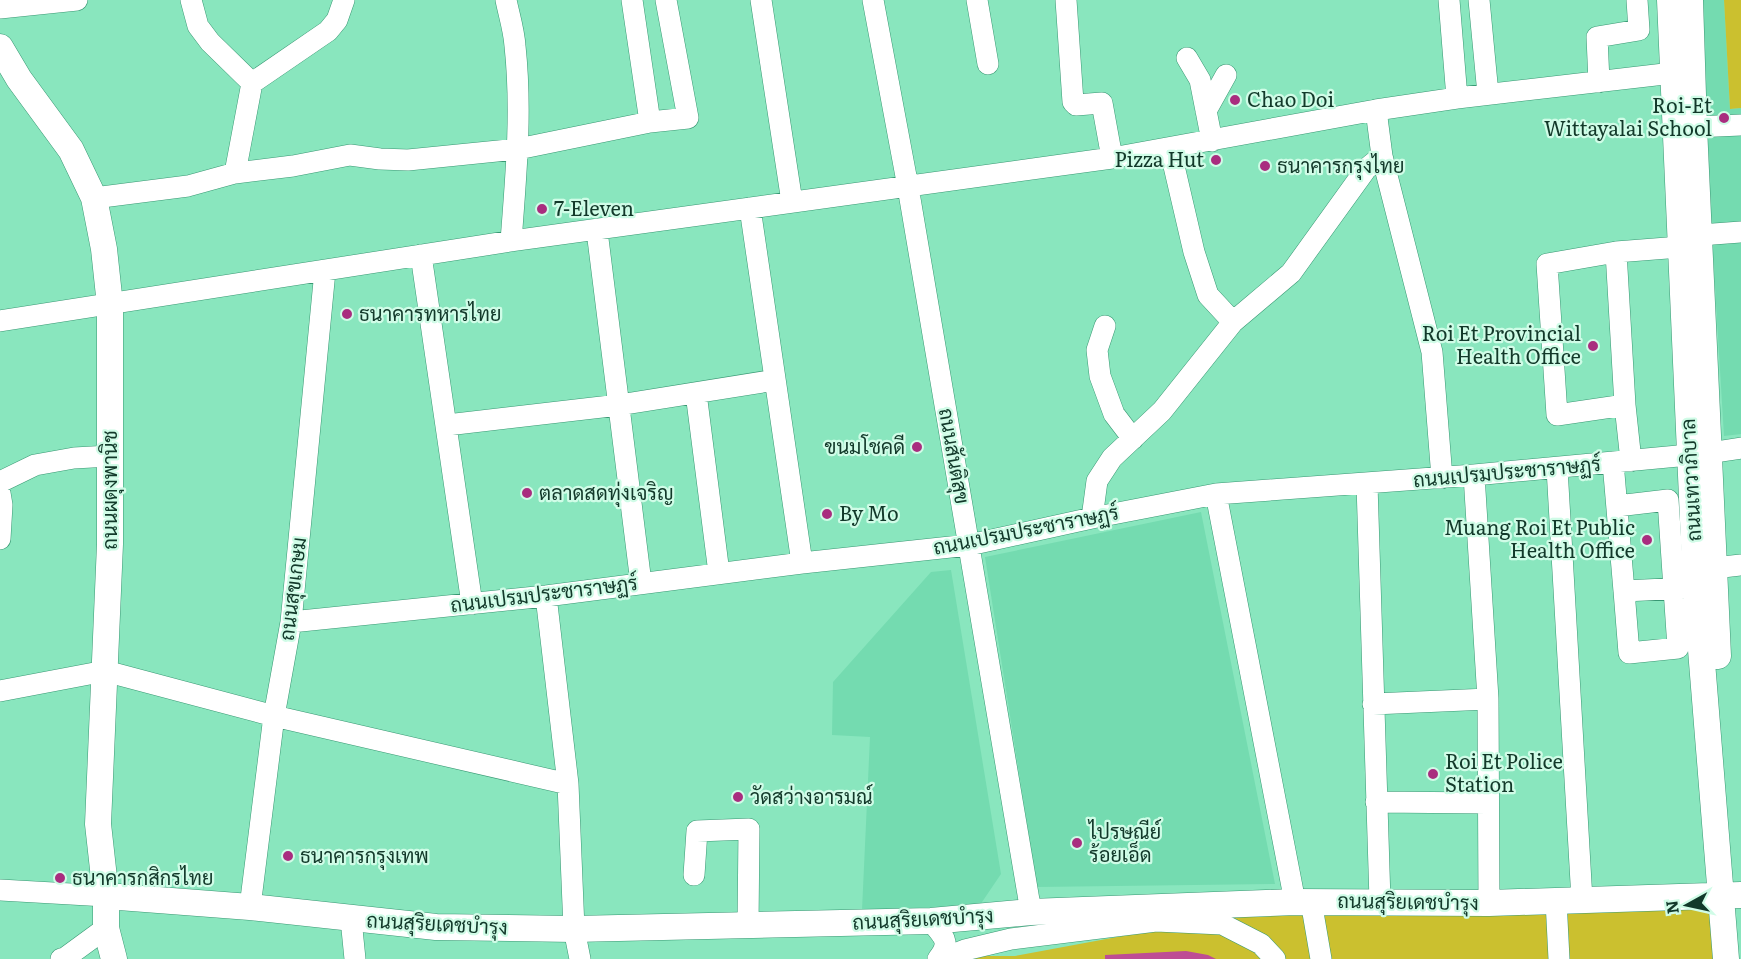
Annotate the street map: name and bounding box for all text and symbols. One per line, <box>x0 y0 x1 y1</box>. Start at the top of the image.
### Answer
place label: Chao Doi <box>1247 83 1334 113</box>
place label: Roi-Et Wittayalai School <box>1544 89 1712 142</box>
marker: Chao Doi <box>1228 93 1242 107</box>
marker: Roi-Et Wittayalai School <box>1717 111 1731 125</box>
place label: Pizza Hut <box>1115 143 1204 173</box>
place label: ธนาคารกรุงไทย <box>1277 149 1404 180</box>
marker: Pizza Hut <box>1209 153 1223 167</box>
marker: ธนาคารกรุงไทย <box>1258 159 1272 173</box>
place label: 7-Eleven <box>554 192 634 222</box>
marker: 7-Eleven <box>535 202 549 216</box>
place label: ธนาคารทหารไทย <box>359 297 501 327</box>
marker: ธนาคารทหารไทย <box>340 307 354 321</box>
place label: Roi Et Provincial Health Office <box>1422 317 1581 370</box>
marker: Roi Et Provincial Health Office <box>1586 339 1600 353</box>
street label: ถนนสันติสุข <box>932 405 979 506</box>
street label: ถนนเทวาภิบาล <box>1671 418 1707 542</box>
street label: ถนนผดุงพานิช <box>93 430 124 550</box>
place label: ขนมโชคดี <box>825 430 905 460</box>
marker: ขนมโชคดี <box>910 440 924 454</box>
street label: ถนนเปรมประชาราษฏร์ <box>1412 447 1602 493</box>
place label: ตลาดสดทุ่งเจริญ <box>539 476 674 507</box>
marker: ตลาดสดทุ่งเจริญ <box>520 486 534 500</box>
street label: ถนนเปรมประชาราษฏร์ <box>930 495 1121 561</box>
place label: By Mo <box>839 497 899 527</box>
marker: By Mo <box>820 507 834 521</box>
place label: Muang Roi Et Public Health Office <box>1444 511 1635 564</box>
marker: Muang Roi Et Public Health Office <box>1640 533 1654 547</box>
street label: ถนนสุขเกษม <box>270 535 313 642</box>
street label: ถนนเปรมประชาราษฏร์ <box>448 566 639 618</box>
place label: Roi Et Police Station <box>1445 745 1563 798</box>
marker: Roi Et Police Station <box>1426 767 1440 781</box>
place label: วัดสว่างอารมณ์ <box>750 780 873 810</box>
marker: วัดสว่างอารมณ์ <box>731 790 745 804</box>
place label: ไปรษณีย์ ร้อยเอ็ด <box>1087 815 1161 868</box>
marker: ไปรษณีย์ ร้อยเอ็ด <box>1070 836 1084 850</box>
place label: ธนาคารกรุงเทพ <box>300 839 429 870</box>
marker: ธนาคารกรุงเทพ <box>281 849 295 863</box>
place label: ธนาคารกสิกรไทย <box>72 861 213 891</box>
marker: ธนาคารกสิกรไทย <box>53 871 67 885</box>
north arrow <box>1657 875 1717 935</box>
street label: ถนนสุริยเดชบำรุง <box>1337 884 1479 917</box>
street label: ถนนสุริยเดชบำรุง <box>852 898 994 937</box>
text: N <box>1658 899 1684 916</box>
street label: ถนนสุริยเดชบำรุง <box>366 903 508 942</box>

